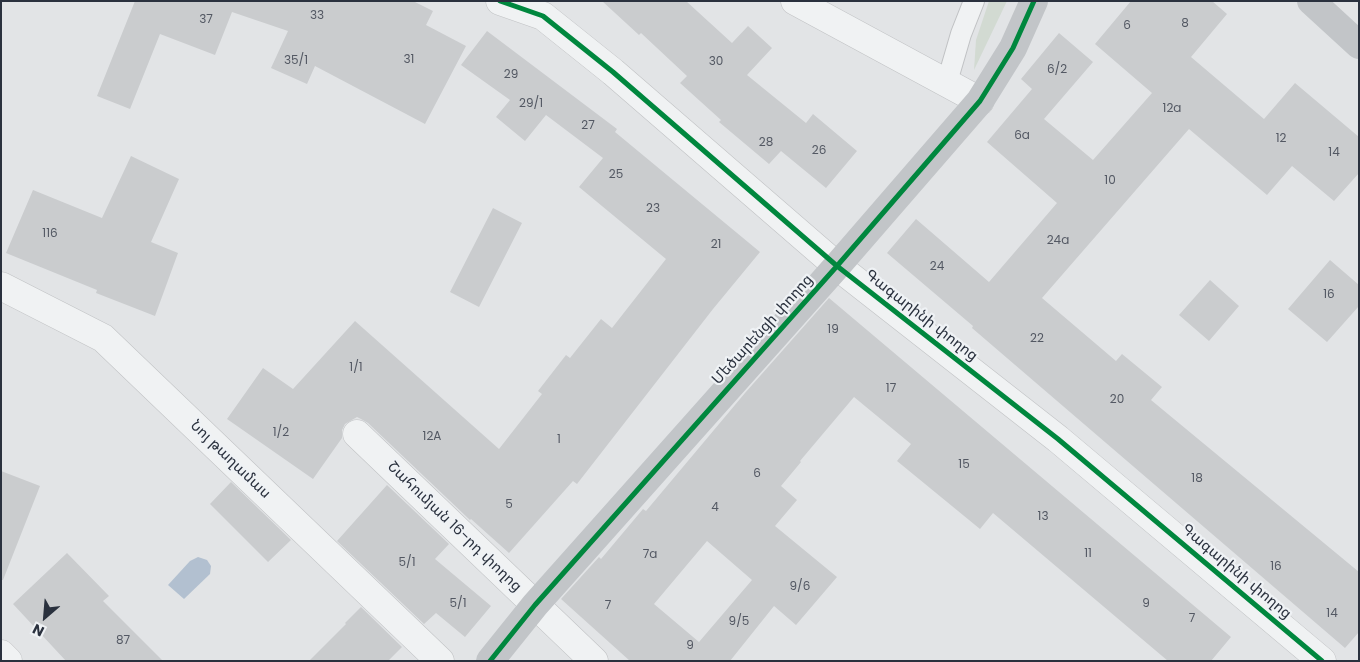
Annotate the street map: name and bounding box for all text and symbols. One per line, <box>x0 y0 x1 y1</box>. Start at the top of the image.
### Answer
house number: 33 <box>310 9 324 23</box>
house number: 37 <box>199 13 213 27</box>
house number: 8 <box>1181 17 1189 31</box>
house number: 6 <box>1123 19 1131 33</box>
house number: 31 <box>404 53 414 67</box>
house number: 35/1 <box>284 54 308 68</box>
house number: 30 <box>709 55 723 69</box>
house number: 6/2 <box>1047 63 1067 77</box>
house number: 29 <box>504 68 518 82</box>
house number: 29/1 <box>519 97 543 111</box>
house number: 12a <box>1163 102 1181 116</box>
house number: 27 <box>581 119 595 133</box>
house number: 6a <box>1014 129 1030 143</box>
house number: 12 <box>1276 132 1286 146</box>
house number: 28 <box>759 136 773 150</box>
house number: 26 <box>812 144 826 158</box>
house number: 14 <box>1328 146 1340 160</box>
house number: 25 <box>609 168 623 182</box>
house number: 10 <box>1104 174 1116 188</box>
house number: 23 <box>646 202 660 216</box>
house number: 116 <box>42 227 58 241</box>
house number: 24a <box>1047 234 1069 248</box>
house number: 21 <box>711 238 721 252</box>
house number: 24 <box>930 260 944 274</box>
street label: Գագարինի փողոց <box>861 266 981 366</box>
street label: Մեծարենցի փողոց <box>709 271 817 389</box>
house number: 16 <box>1323 288 1335 302</box>
house number: 19 <box>827 323 839 337</box>
house number: 22 <box>1030 332 1044 346</box>
house number: 1/1 <box>349 361 363 375</box>
house number: 17 <box>886 382 896 396</box>
house number: 20 <box>1110 393 1124 407</box>
street label: Նոյ թաղամաս <box>186 417 274 503</box>
house number: 1/2 <box>273 426 289 440</box>
house number: 12A <box>423 430 441 444</box>
house number: 1 <box>557 433 561 447</box>
street label: Շահումյան 16-րդ փողոց <box>383 458 525 596</box>
house number: 15 <box>958 458 970 472</box>
house number: 6 <box>753 467 761 481</box>
house number: 18 <box>1191 472 1203 486</box>
house number: 5 <box>505 498 513 512</box>
house number: 4 <box>711 501 719 515</box>
house number: 13 <box>1038 510 1048 524</box>
street label: Գագարինի փողոց <box>1177 521 1295 623</box>
house number: 11 <box>1084 547 1092 561</box>
house number: 7a <box>643 548 657 562</box>
house number: 5/1 <box>398 556 416 570</box>
house number: 16 <box>1270 560 1282 574</box>
house number: 9/6 <box>790 580 810 594</box>
north arrow <box>20 592 70 642</box>
house number: 5/1 <box>449 597 467 611</box>
house number: 9 <box>1142 597 1150 611</box>
house number: 7 <box>605 599 611 613</box>
house number: 14 <box>1326 607 1338 621</box>
house number: 7 <box>1189 612 1195 626</box>
house number: 9/5 <box>729 615 749 629</box>
text: N <box>29 619 47 642</box>
house number: 87 <box>116 634 130 648</box>
house number: 9 <box>686 639 694 653</box>

